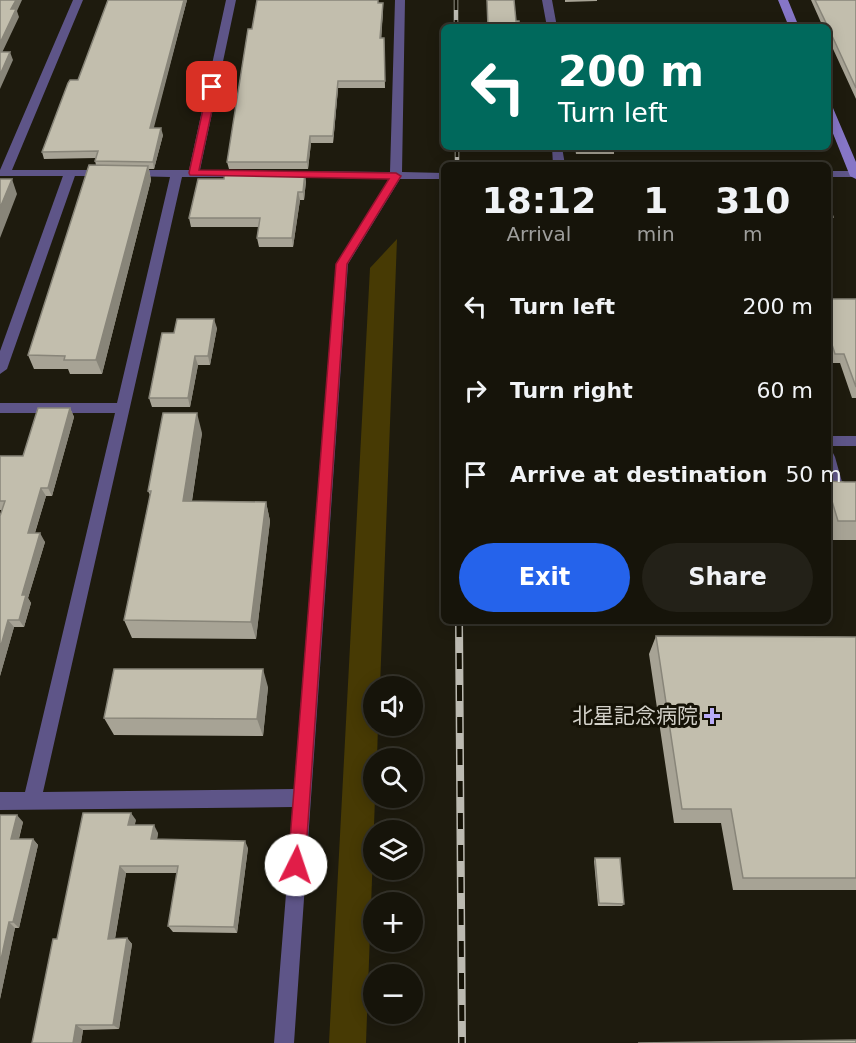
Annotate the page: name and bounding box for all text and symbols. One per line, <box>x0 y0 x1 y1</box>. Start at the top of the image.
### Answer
text: 200 m <box>558 47 704 96</box>
icon: left <box>459 48 537 126</box>
pin <box>186 61 237 112</box>
icon: arrive <box>195 70 228 103</box>
text: Turn left <box>558 97 668 128</box>
text: 18:12 <box>482 180 596 221</box>
text: 1 <box>643 180 668 221</box>
text: 310 <box>715 180 790 221</box>
text: Arrival <box>506 222 571 246</box>
text: min <box>637 222 675 246</box>
text: m <box>743 222 763 246</box>
icon: left <box>459 290 492 323</box>
text: Turn left <box>510 294 615 319</box>
text: 200 m <box>743 294 813 319</box>
icon: right <box>459 374 492 407</box>
text: Turn right <box>510 378 633 403</box>
text: 60 m <box>757 378 813 403</box>
icon: arrive <box>459 458 492 491</box>
text: Arrive at destination <box>510 462 767 487</box>
text: 50 m <box>785 462 842 487</box>
button: Exit <box>459 543 630 612</box>
button: Share <box>642 543 813 612</box>
map controls <box>363 676 423 1024</box>
button: sound <box>363 676 423 736</box>
place label: 北星記念病院 <box>572 704 698 728</box>
marker: 北星記念病院 <box>703 707 721 725</box>
button: search <box>363 748 423 808</box>
button: layers <box>363 820 423 880</box>
position arrow <box>264 833 328 897</box>
button: + <box>363 892 423 952</box>
button: − <box>363 964 423 1024</box>

